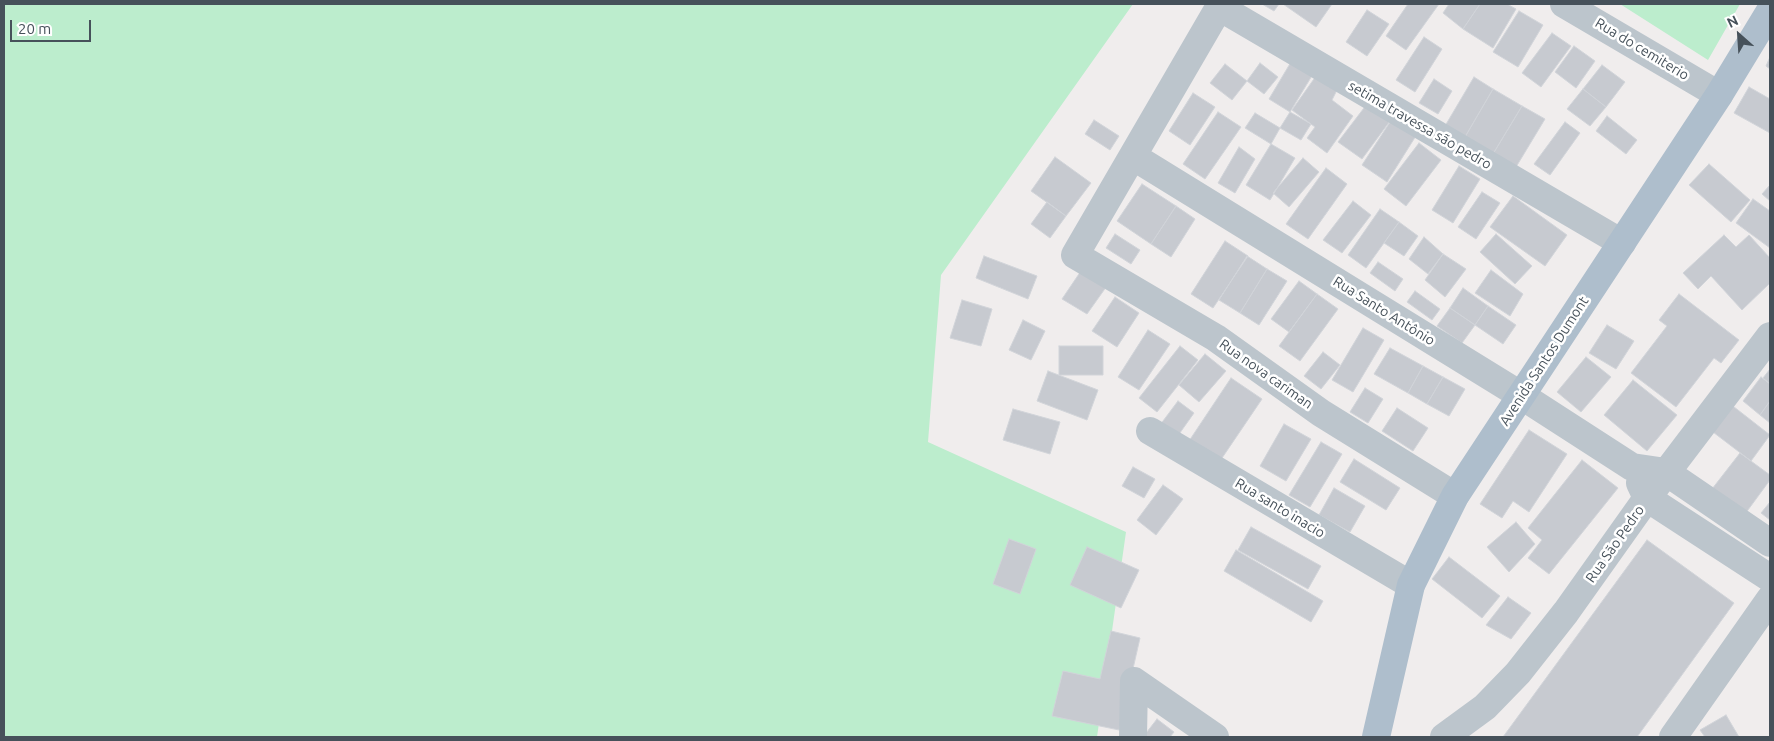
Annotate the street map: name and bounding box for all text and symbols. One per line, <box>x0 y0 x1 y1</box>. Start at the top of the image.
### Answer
scale bar <box>12 10 94 42</box>
north arrow <box>1714 10 1764 60</box>
text: N <box>1724 12 1741 31</box>
street label: Rua do cemiterio <box>1592 14 1692 84</box>
text: 20 m <box>18 20 51 37</box>
street label: setima travessa são pedro <box>1345 77 1495 173</box>
street label: Rua Santo Antônio <box>1330 273 1438 349</box>
street label: Avenida Santos Dumont <box>1496 293 1592 429</box>
street label: Rua nova cariman <box>1216 336 1316 412</box>
street label: Rua santo inacio <box>1232 475 1328 541</box>
street label: Rua São Pedro <box>1582 502 1648 586</box>

